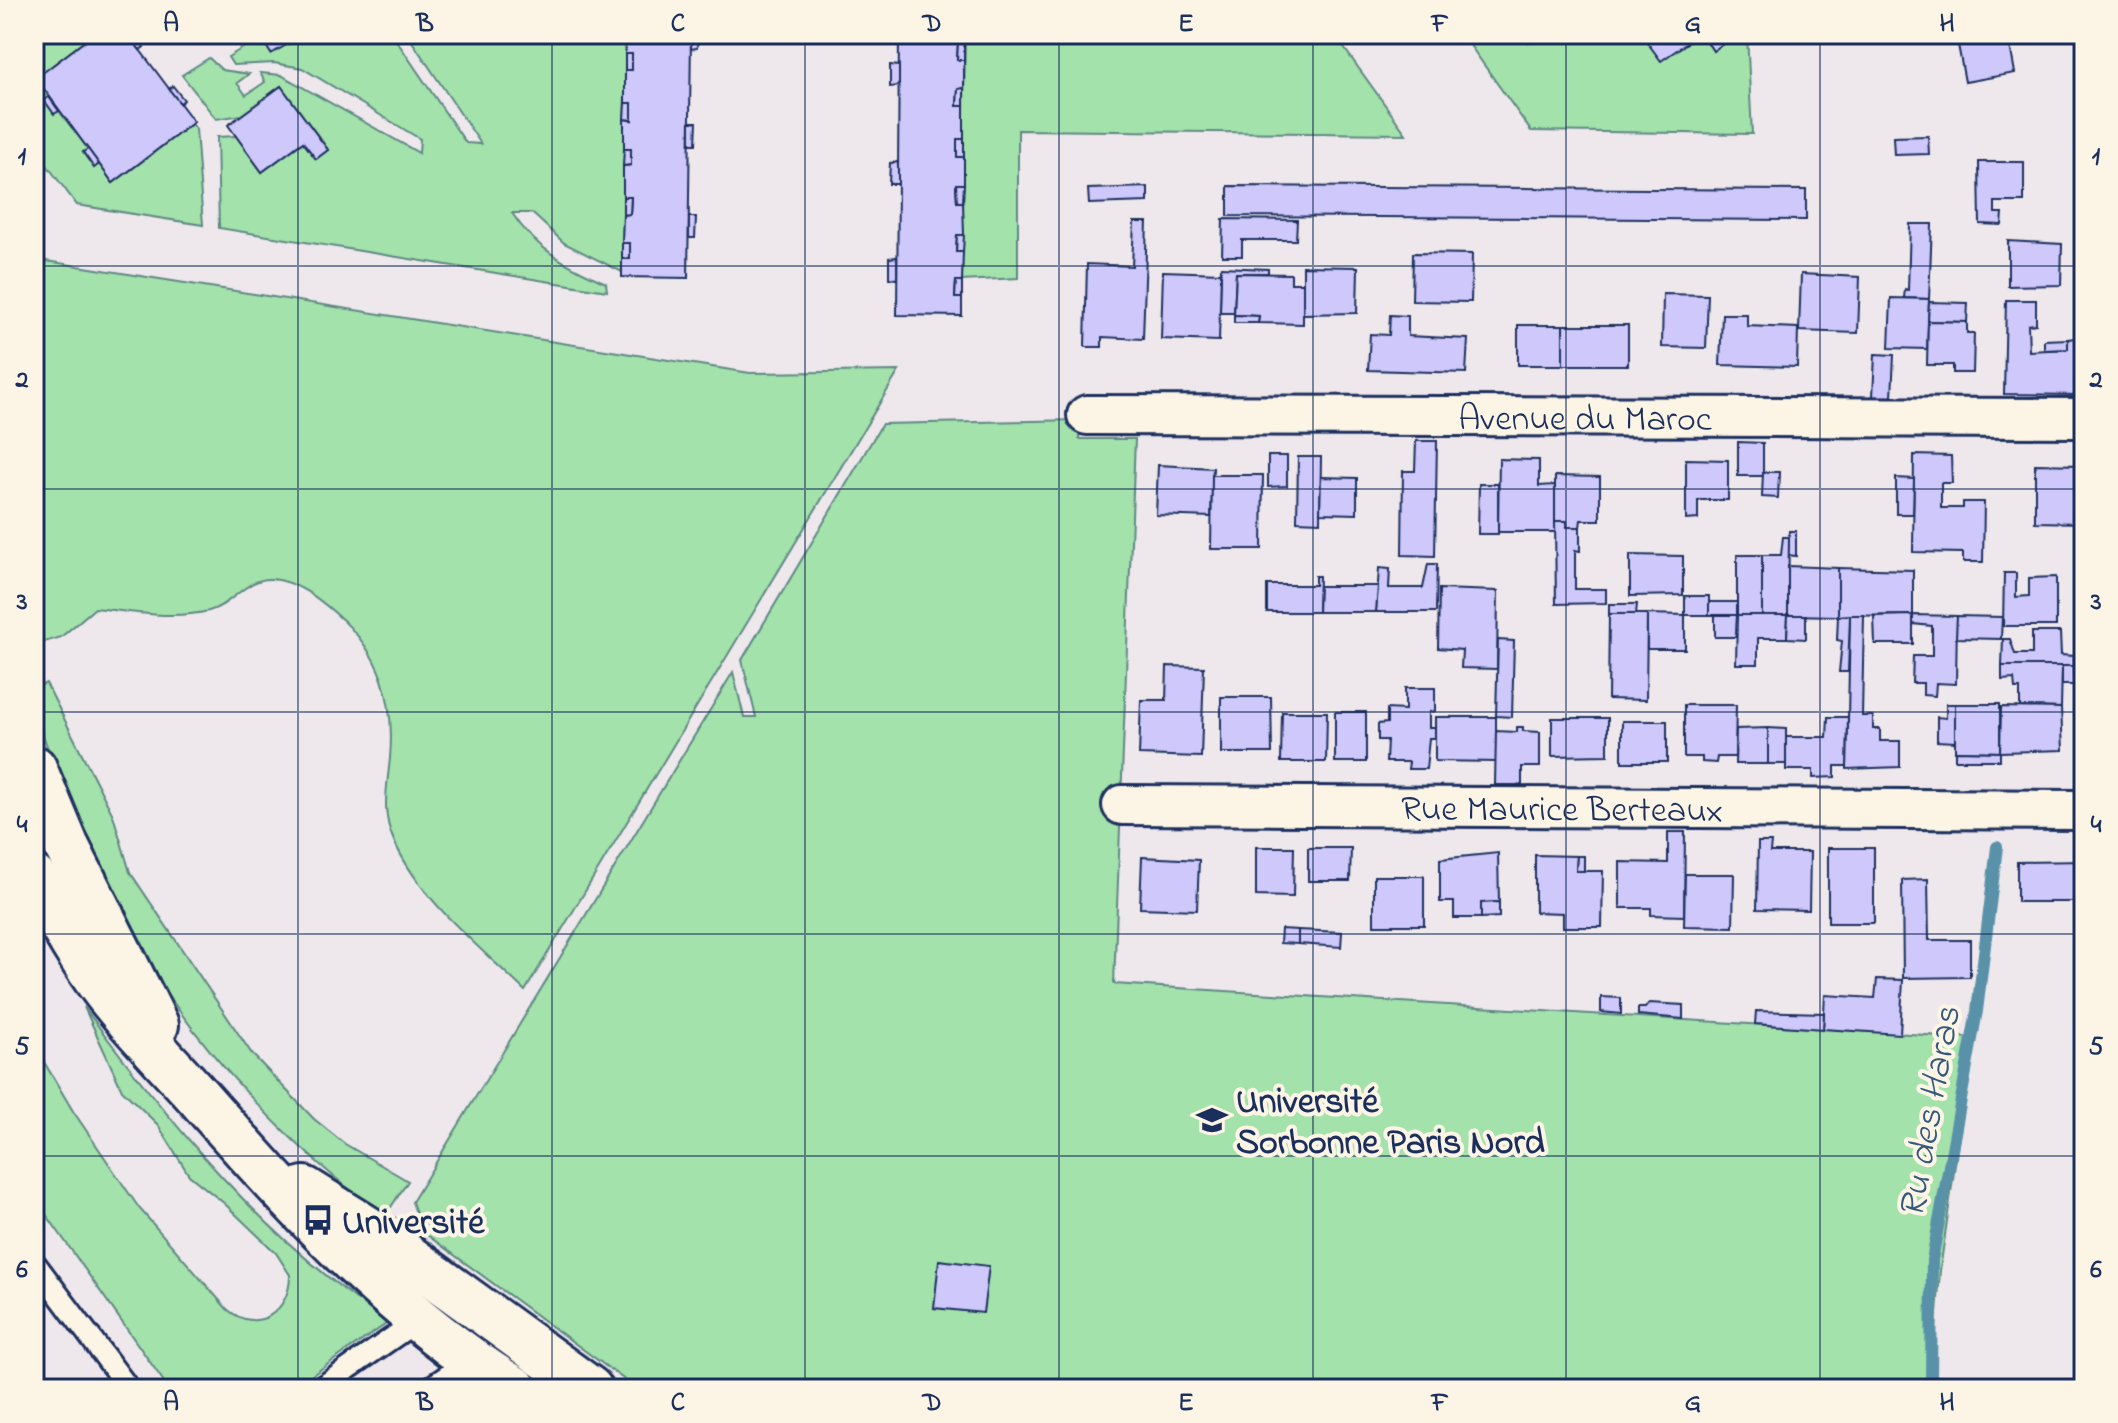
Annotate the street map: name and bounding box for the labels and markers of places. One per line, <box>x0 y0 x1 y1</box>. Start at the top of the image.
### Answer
place label: Université Sorbonne Paris Nord <box>1236 1077 1546 1171</box>
school or university icon: Université Sorbonne Paris Nord <box>1195 1103 1229 1137</box>
place label: Université <box>342 1198 485 1251</box>
bus stop icon: Université <box>301 1203 335 1237</box>

